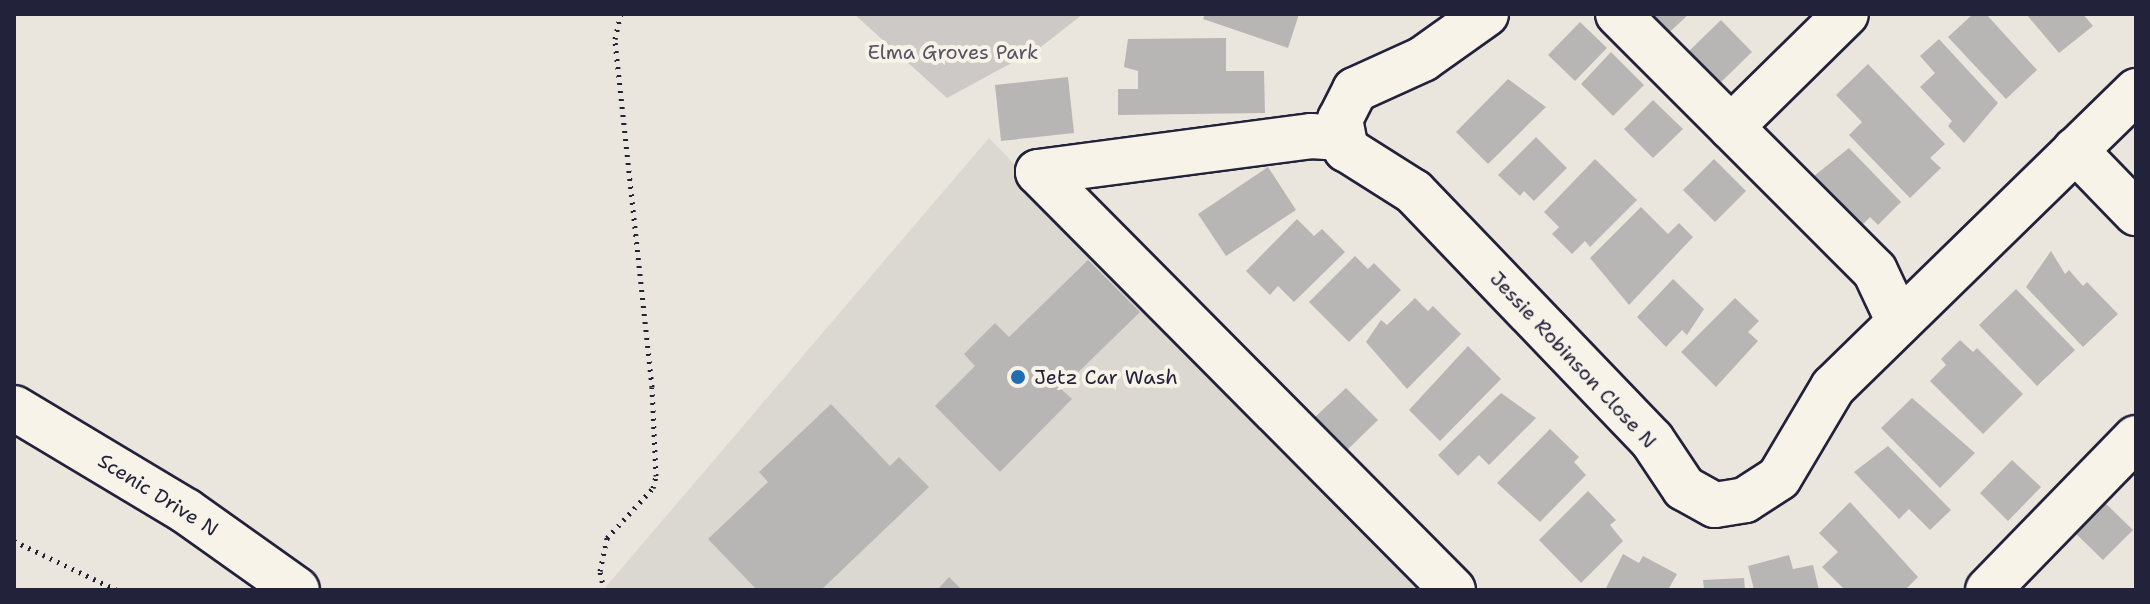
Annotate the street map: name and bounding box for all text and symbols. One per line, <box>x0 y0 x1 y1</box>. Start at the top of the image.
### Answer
park label: Elma Groves Park <box>867 40 1039 64</box>
street label: Jessie Robinson Close N <box>1485 267 1661 453</box>
place label: Jetz Car Wash <box>1034 365 1178 389</box>
marker: Jetz Car Wash <box>1009 368 1027 386</box>
street label: Scenic Drive N <box>94 448 222 542</box>

